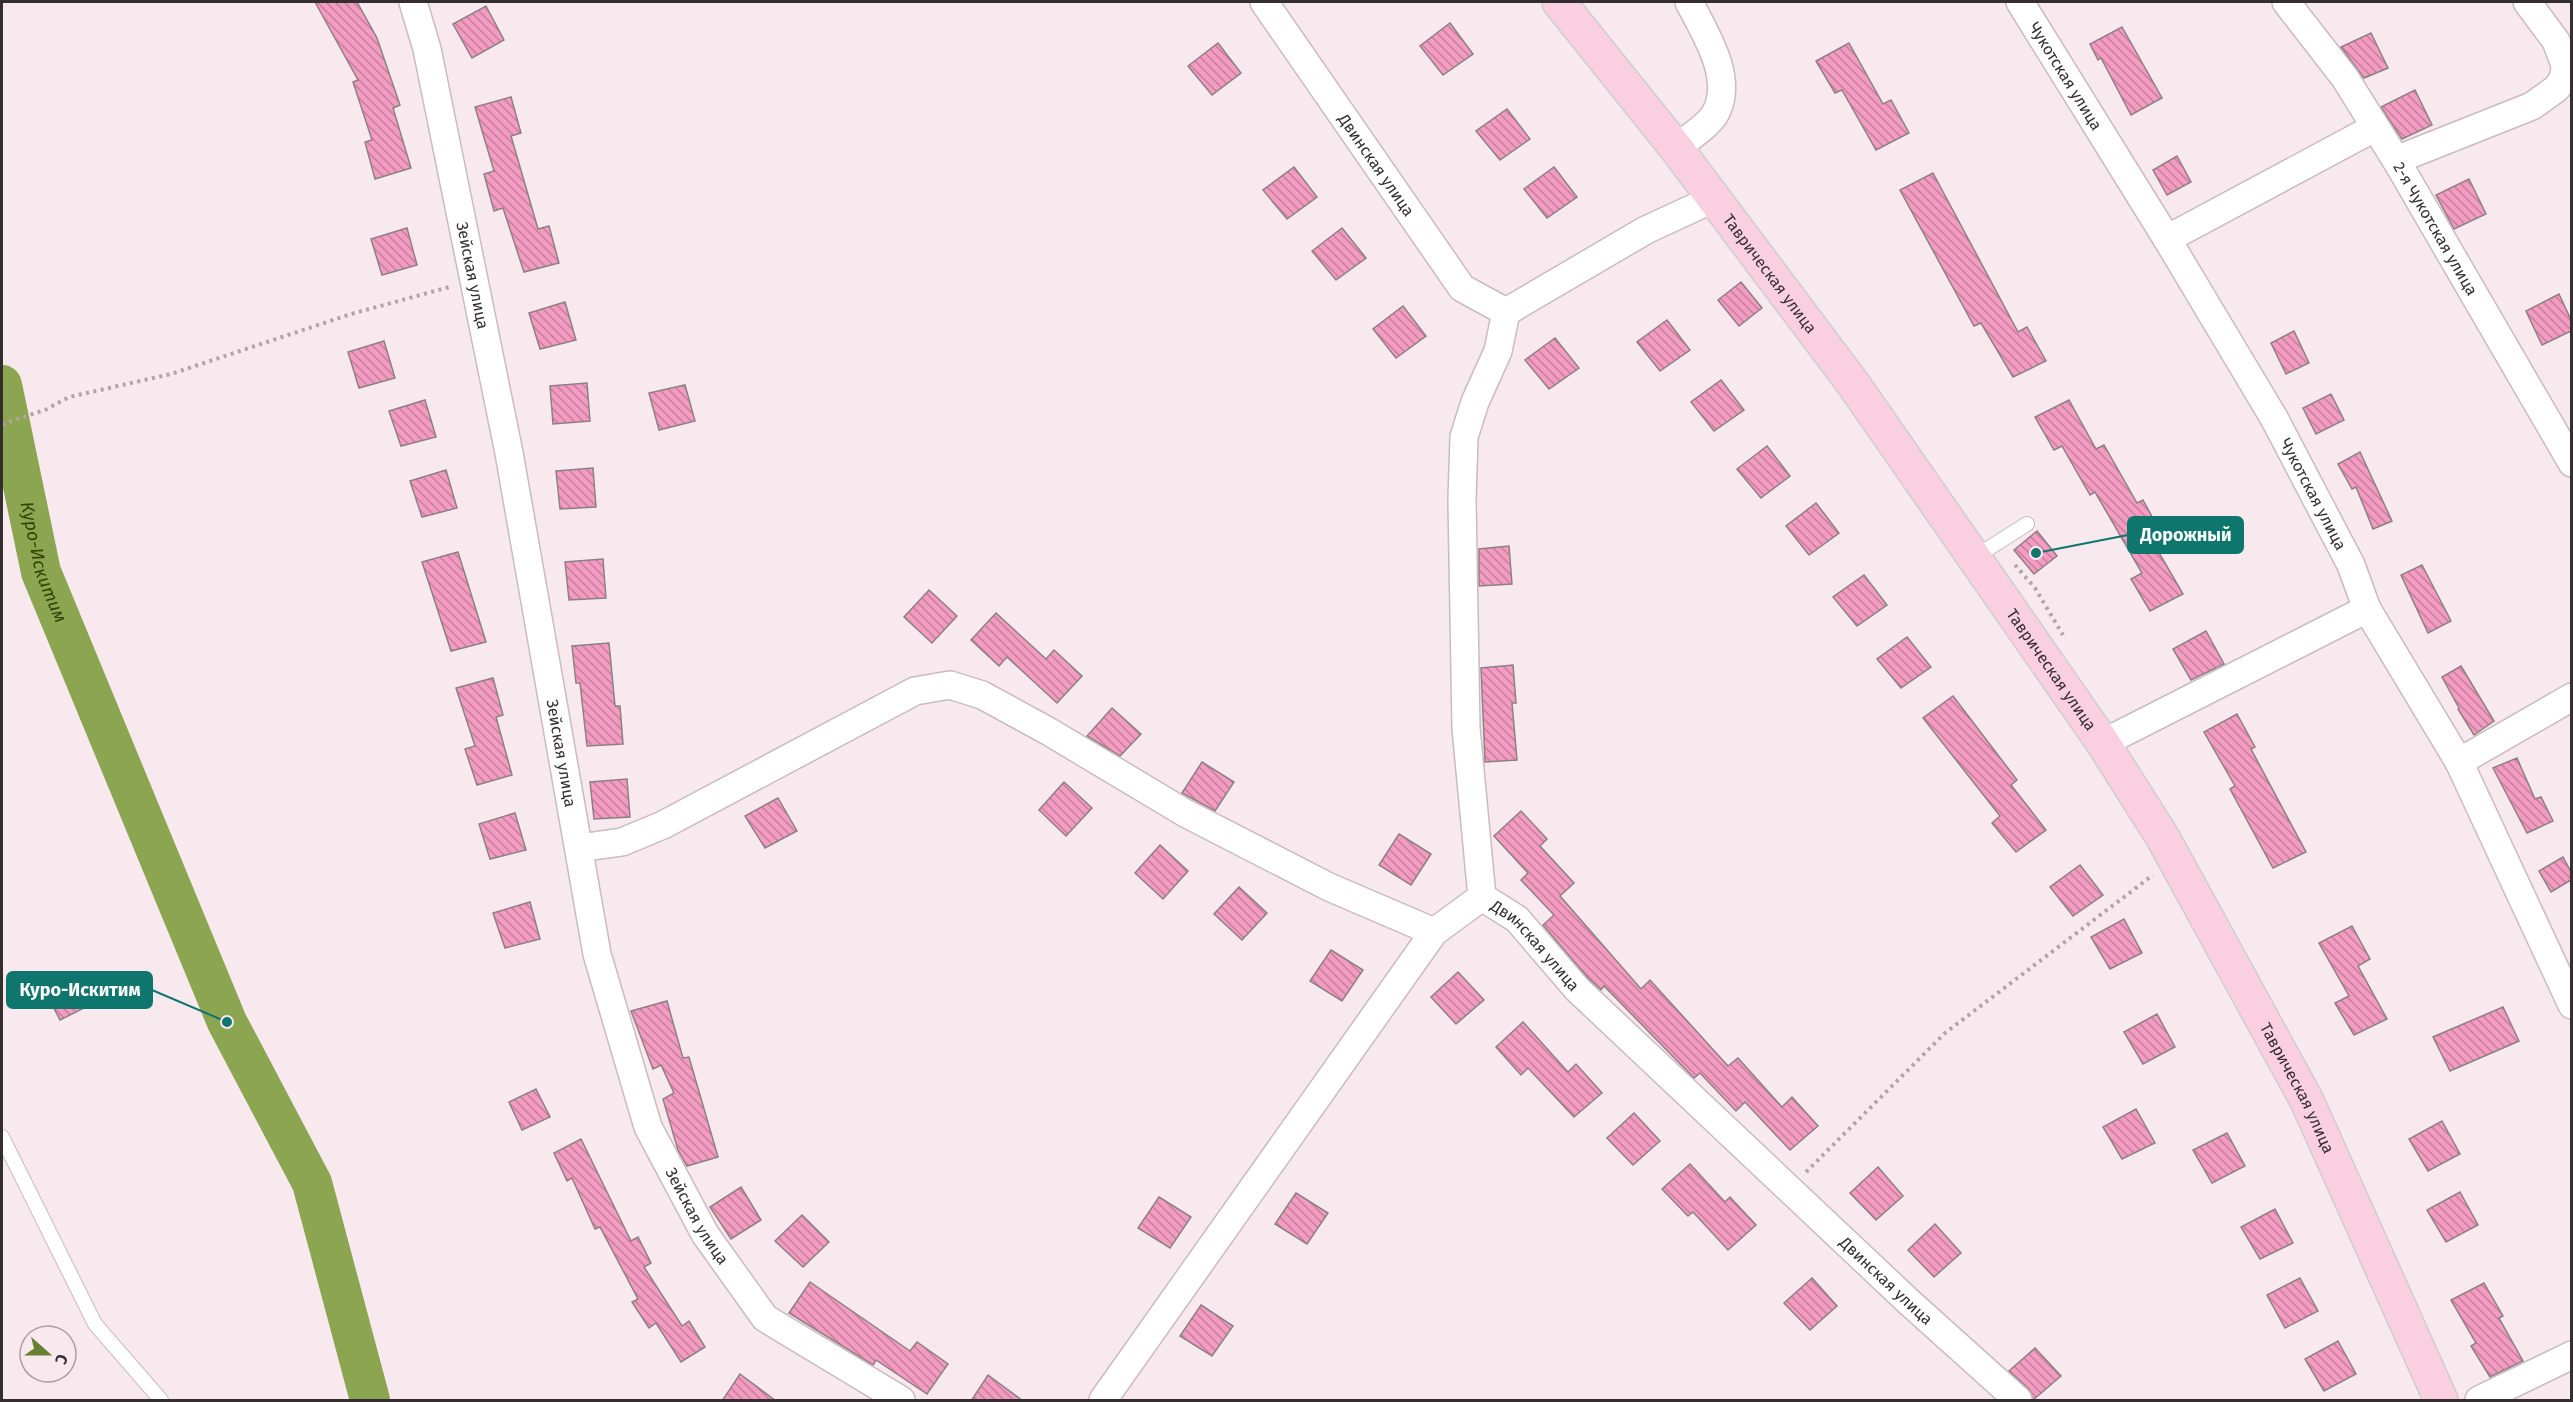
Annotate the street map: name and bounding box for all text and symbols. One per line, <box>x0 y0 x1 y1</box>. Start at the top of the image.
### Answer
street label: Чукотская улица <box>2025 19 2106 134</box>
street label: Двинская улица <box>1334 109 1418 220</box>
street label: 2-я Чукотская улица <box>2389 159 2481 299</box>
street label: Таврическая улица <box>1719 210 1821 337</box>
street label: Зейская улица <box>452 220 493 331</box>
street label: Чукотская улица <box>2276 435 2350 553</box>
water label: Куро-Искитим <box>16 499 72 626</box>
callout: Дорожный <box>2128 517 2243 553</box>
text: Дорожный <box>2139 524 2232 546</box>
street label: Таврическая улица <box>2003 605 2100 734</box>
street label: Зейская улица <box>542 698 580 808</box>
street label: Двинская улица <box>1487 896 1583 995</box>
callout: Куро-Искитим <box>7 972 152 1008</box>
text: Куро-Искитим <box>19 979 141 1001</box>
street label: Таврическая улица <box>2256 1020 2338 1156</box>
street label: Зейская улица <box>661 1164 733 1268</box>
street label: Двинская улица <box>1835 1232 1936 1329</box>
north arrow <box>18 1324 78 1384</box>
text: С <box>51 1351 72 1368</box>

